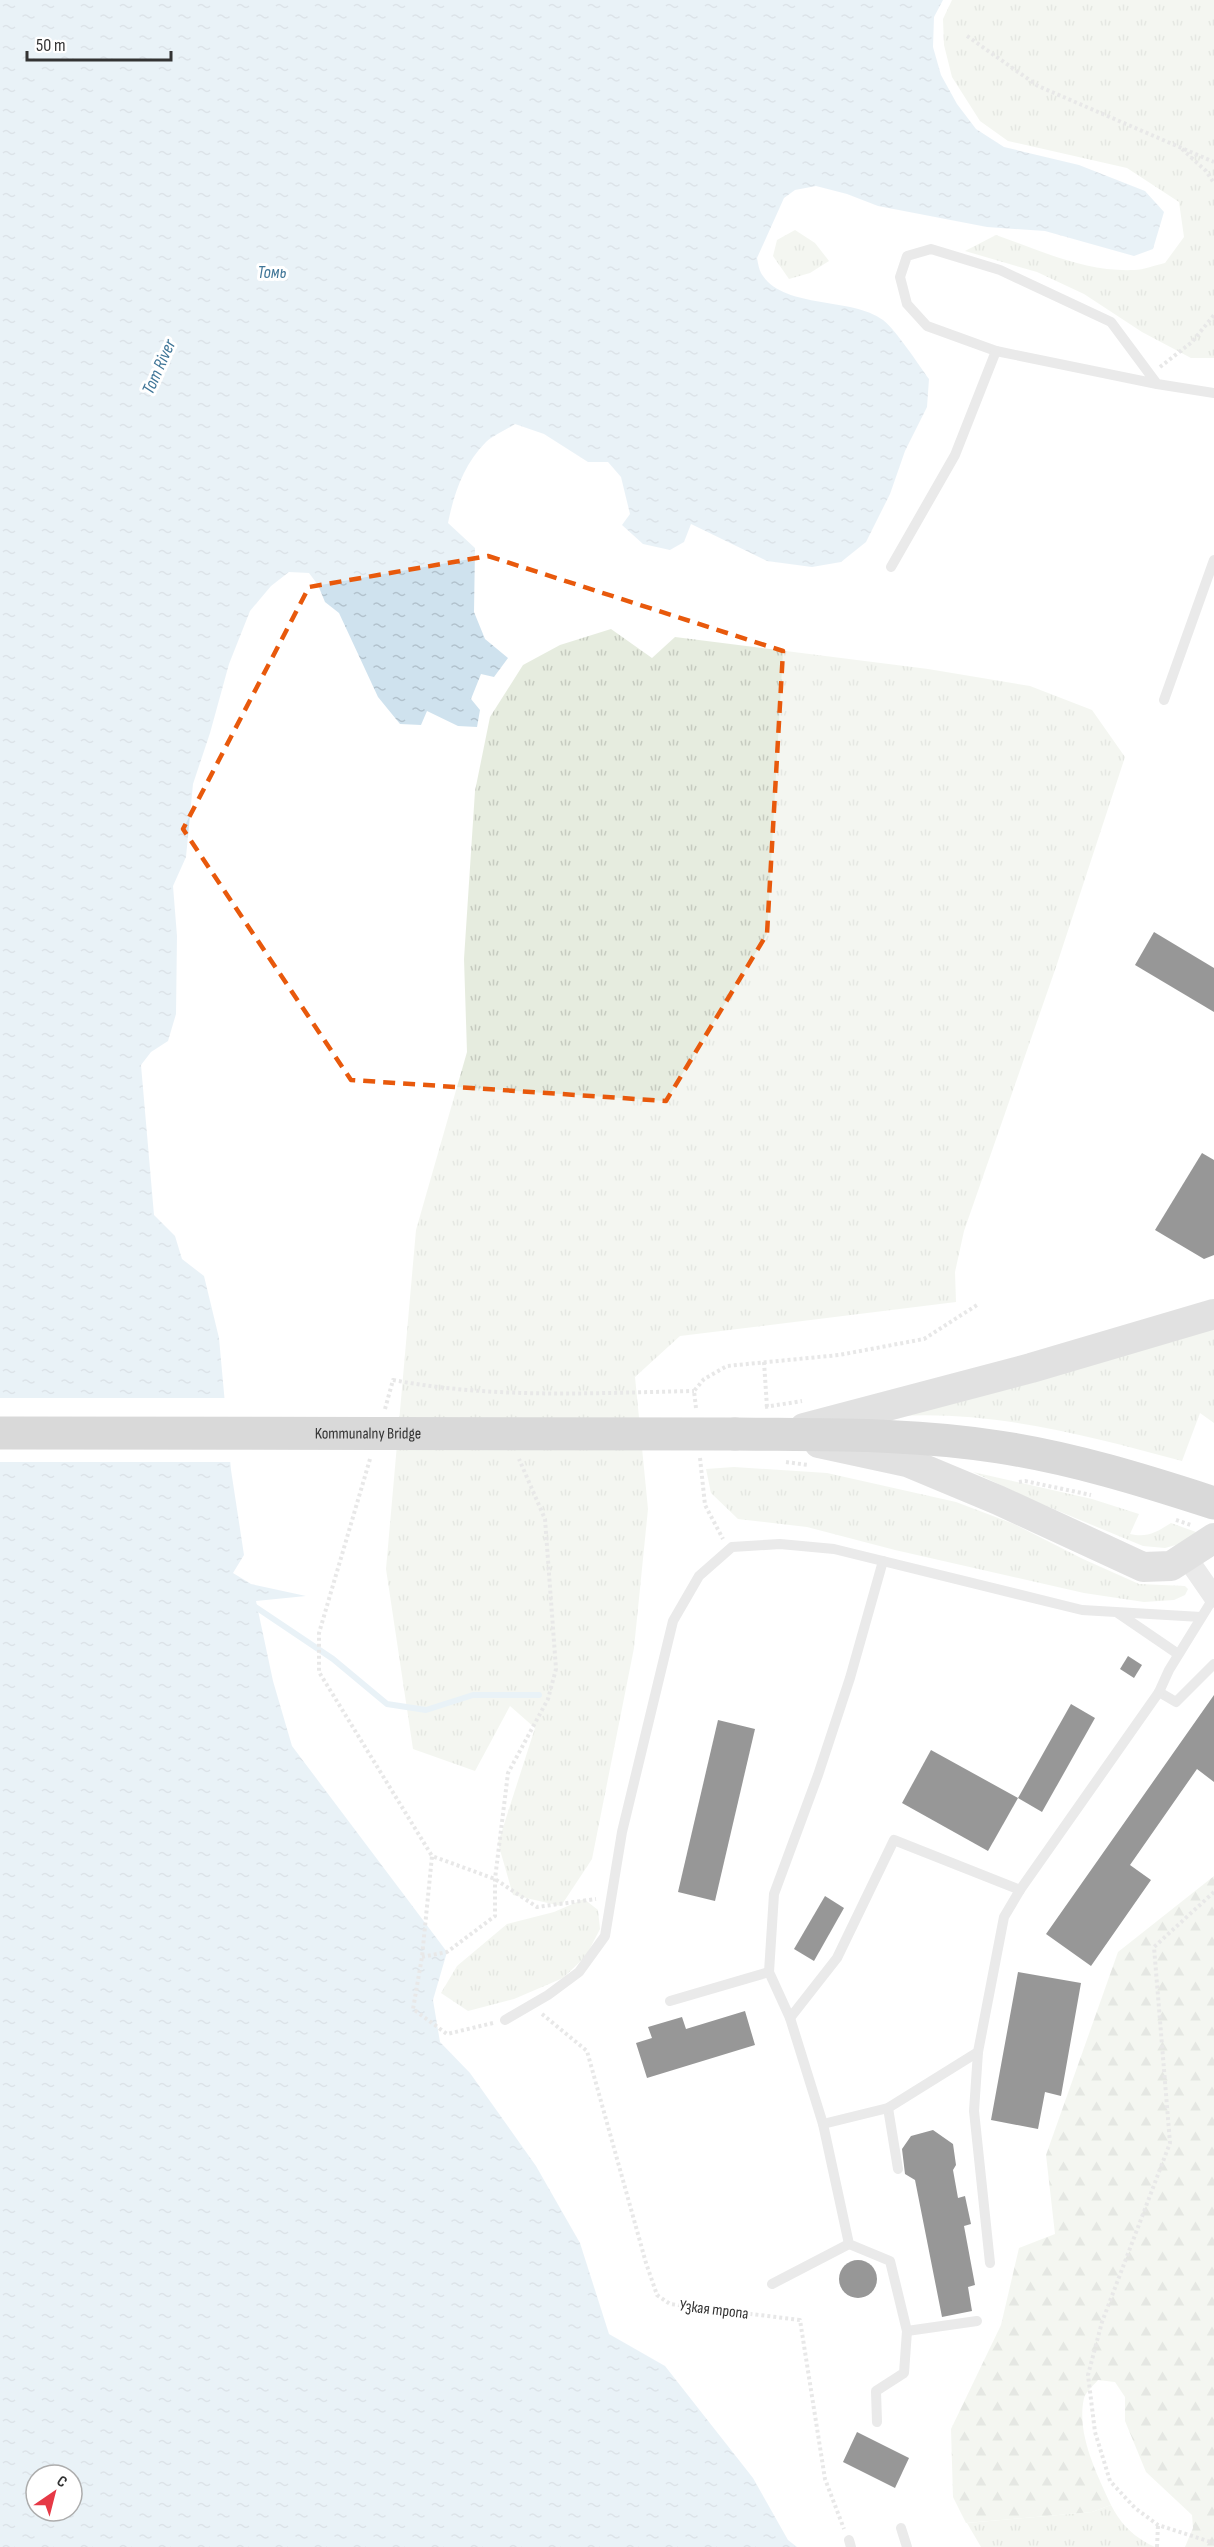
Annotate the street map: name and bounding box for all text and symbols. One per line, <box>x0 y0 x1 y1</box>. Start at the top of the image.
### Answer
scale bar <box>27 24 171 62</box>
text: 50 m <box>36 35 66 56</box>
water label: Томь <box>258 262 286 283</box>
water label: Tom River <box>138 336 181 398</box>
street label: Kommunalny Bridge <box>315 1424 421 1443</box>
street label: Узкая тропа <box>678 2296 750 2324</box>
north arrow <box>24 2463 84 2523</box>
text: С <box>53 2472 71 2492</box>

